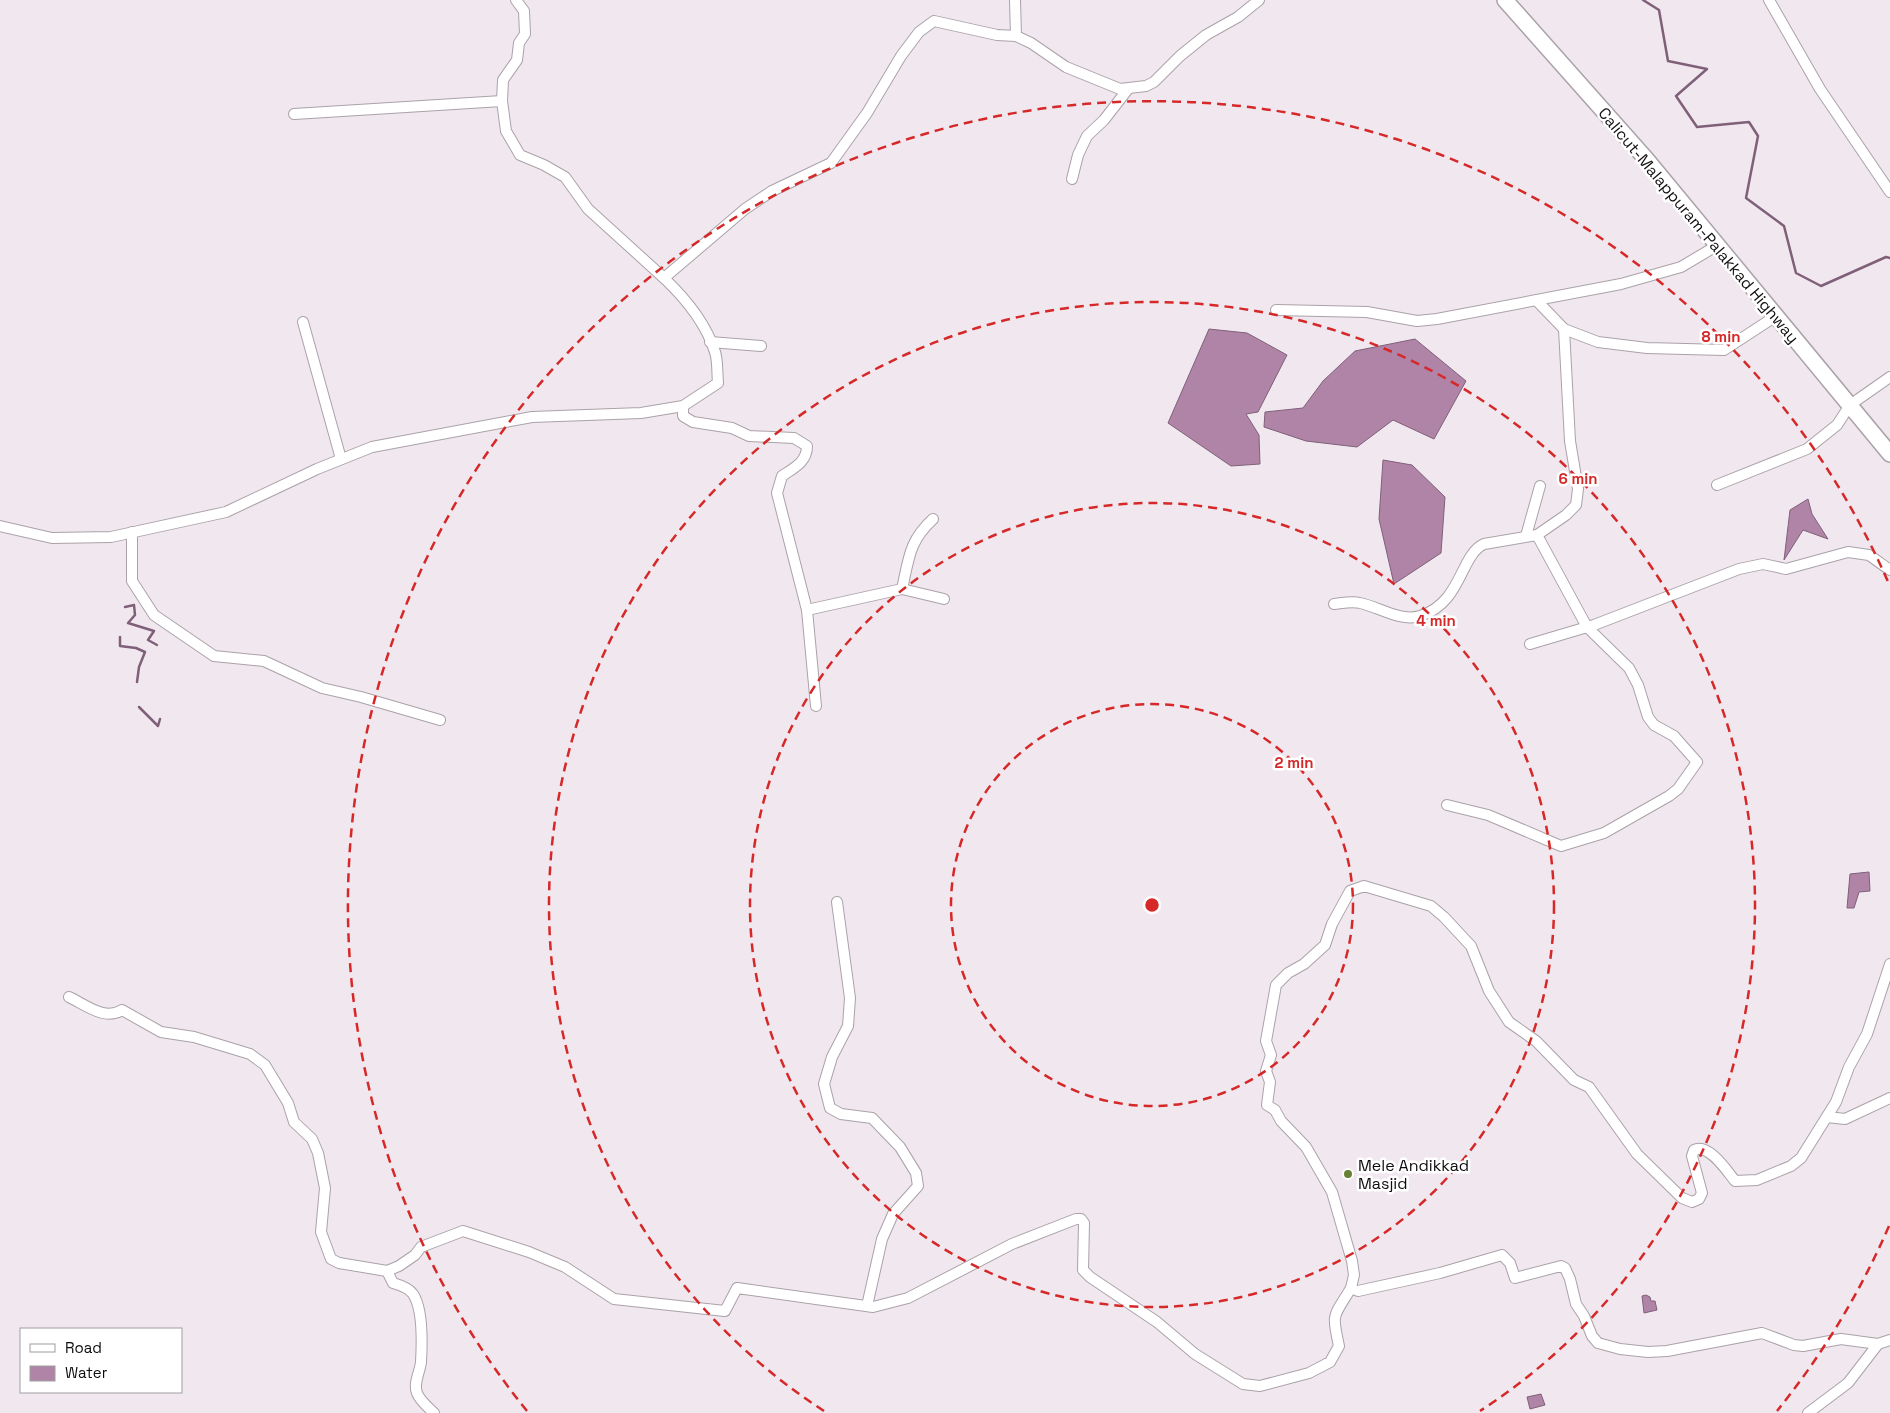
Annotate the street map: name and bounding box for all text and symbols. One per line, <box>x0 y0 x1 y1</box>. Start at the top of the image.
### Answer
street label: Calicut-Malappuram-Palakkad Highway <box>1594 103 1804 348</box>
text: 8 min <box>1702 327 1740 346</box>
text: 6 min <box>1558 469 1598 488</box>
text: 4 min <box>1416 611 1456 630</box>
text: 2 min <box>1275 753 1313 772</box>
centre of rings <box>1143 896 1161 914</box>
place label: Mele Andikkad Masjid <box>1358 1155 1469 1194</box>
marker: Mele Andikkad Masjid <box>1342 1168 1354 1180</box>
legend <box>20 1328 182 1393</box>
text: Road <box>65 1338 102 1357</box>
text: Water <box>65 1363 108 1382</box>

